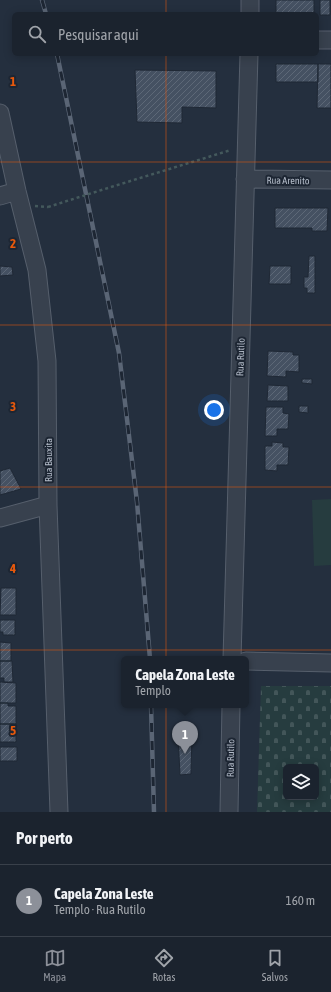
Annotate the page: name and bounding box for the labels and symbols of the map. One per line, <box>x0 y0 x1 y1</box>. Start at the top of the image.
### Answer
text: 1 <box>10 74 16 89</box>
street label: Rua Arenito <box>266 175 310 186</box>
text: 2 <box>10 236 16 251</box>
street label: Rua Rutilo <box>234 337 247 376</box>
text: 3 <box>10 399 16 414</box>
your location <box>204 400 224 420</box>
street label: Rua Bauxita <box>43 438 54 482</box>
text: 4 <box>9 561 16 576</box>
pin: 1 <box>172 721 198 754</box>
text: 5 <box>10 723 16 738</box>
street label: Rua Rutilo <box>225 739 236 777</box>

